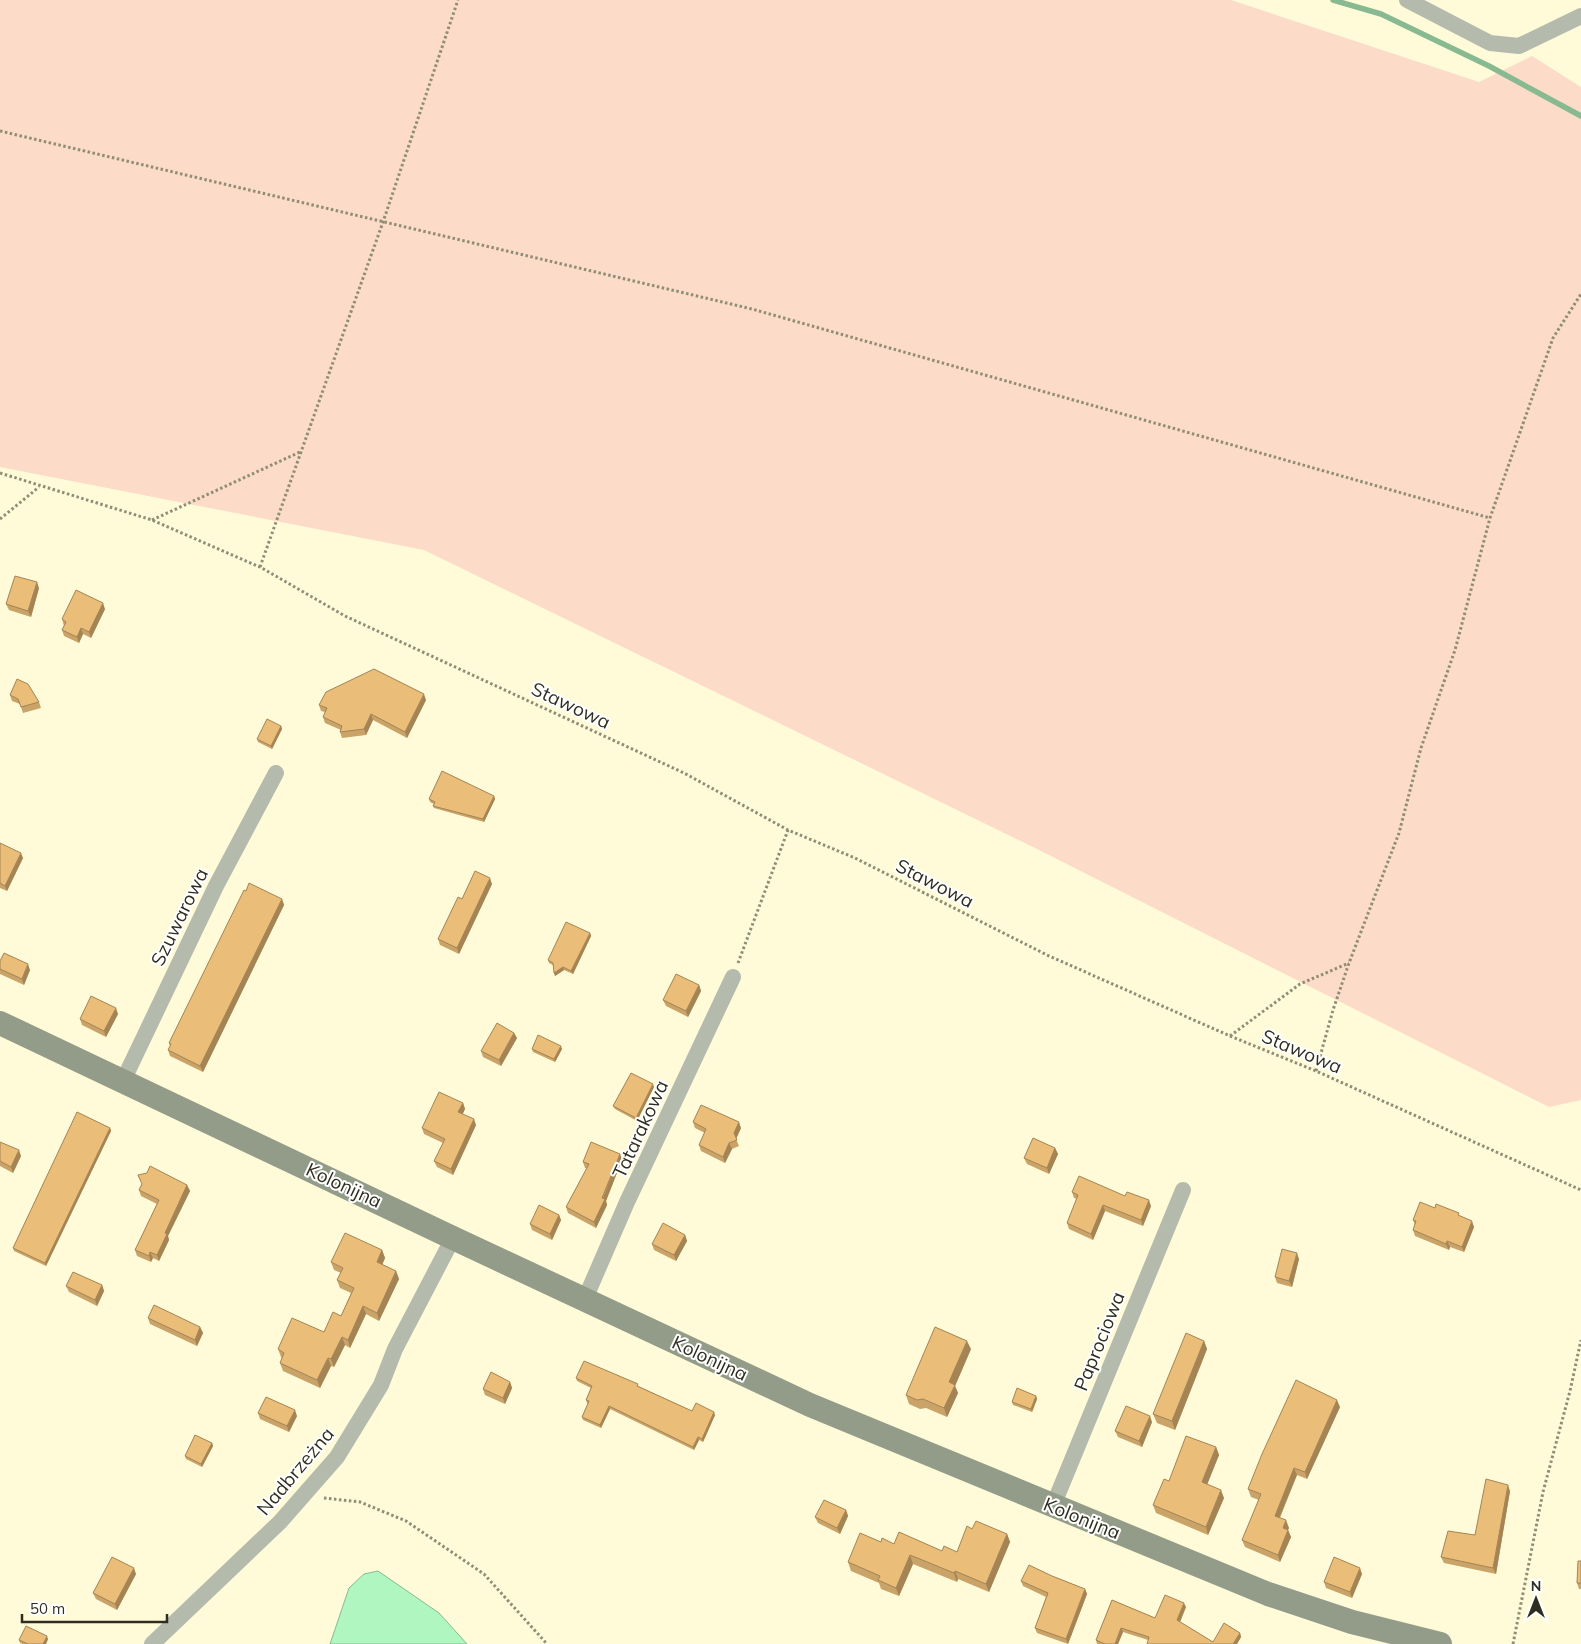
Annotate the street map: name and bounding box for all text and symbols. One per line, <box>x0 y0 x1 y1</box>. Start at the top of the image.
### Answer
street label: Stawowa <box>528 676 614 734</box>
street label: Stawowa <box>892 853 978 913</box>
street label: Szuwarowa <box>145 864 213 970</box>
street label: Stawowa <box>1258 1023 1346 1079</box>
street label: Tatarakowa <box>607 1076 673 1182</box>
street label: Kolonijna <box>302 1157 386 1213</box>
street label: Paprociowa <box>1068 1288 1130 1394</box>
street label: Kolonijna <box>668 1330 752 1386</box>
street label: Nadbrzeżna <box>251 1422 339 1520</box>
street label: Kolonijna <box>1040 1492 1124 1544</box>
north arrow <box>1511 1574 1561 1624</box>
text: N <box>1531 1577 1541 1595</box>
scale bar <box>22 1592 168 1624</box>
text: 50 m <box>30 1599 65 1618</box>

